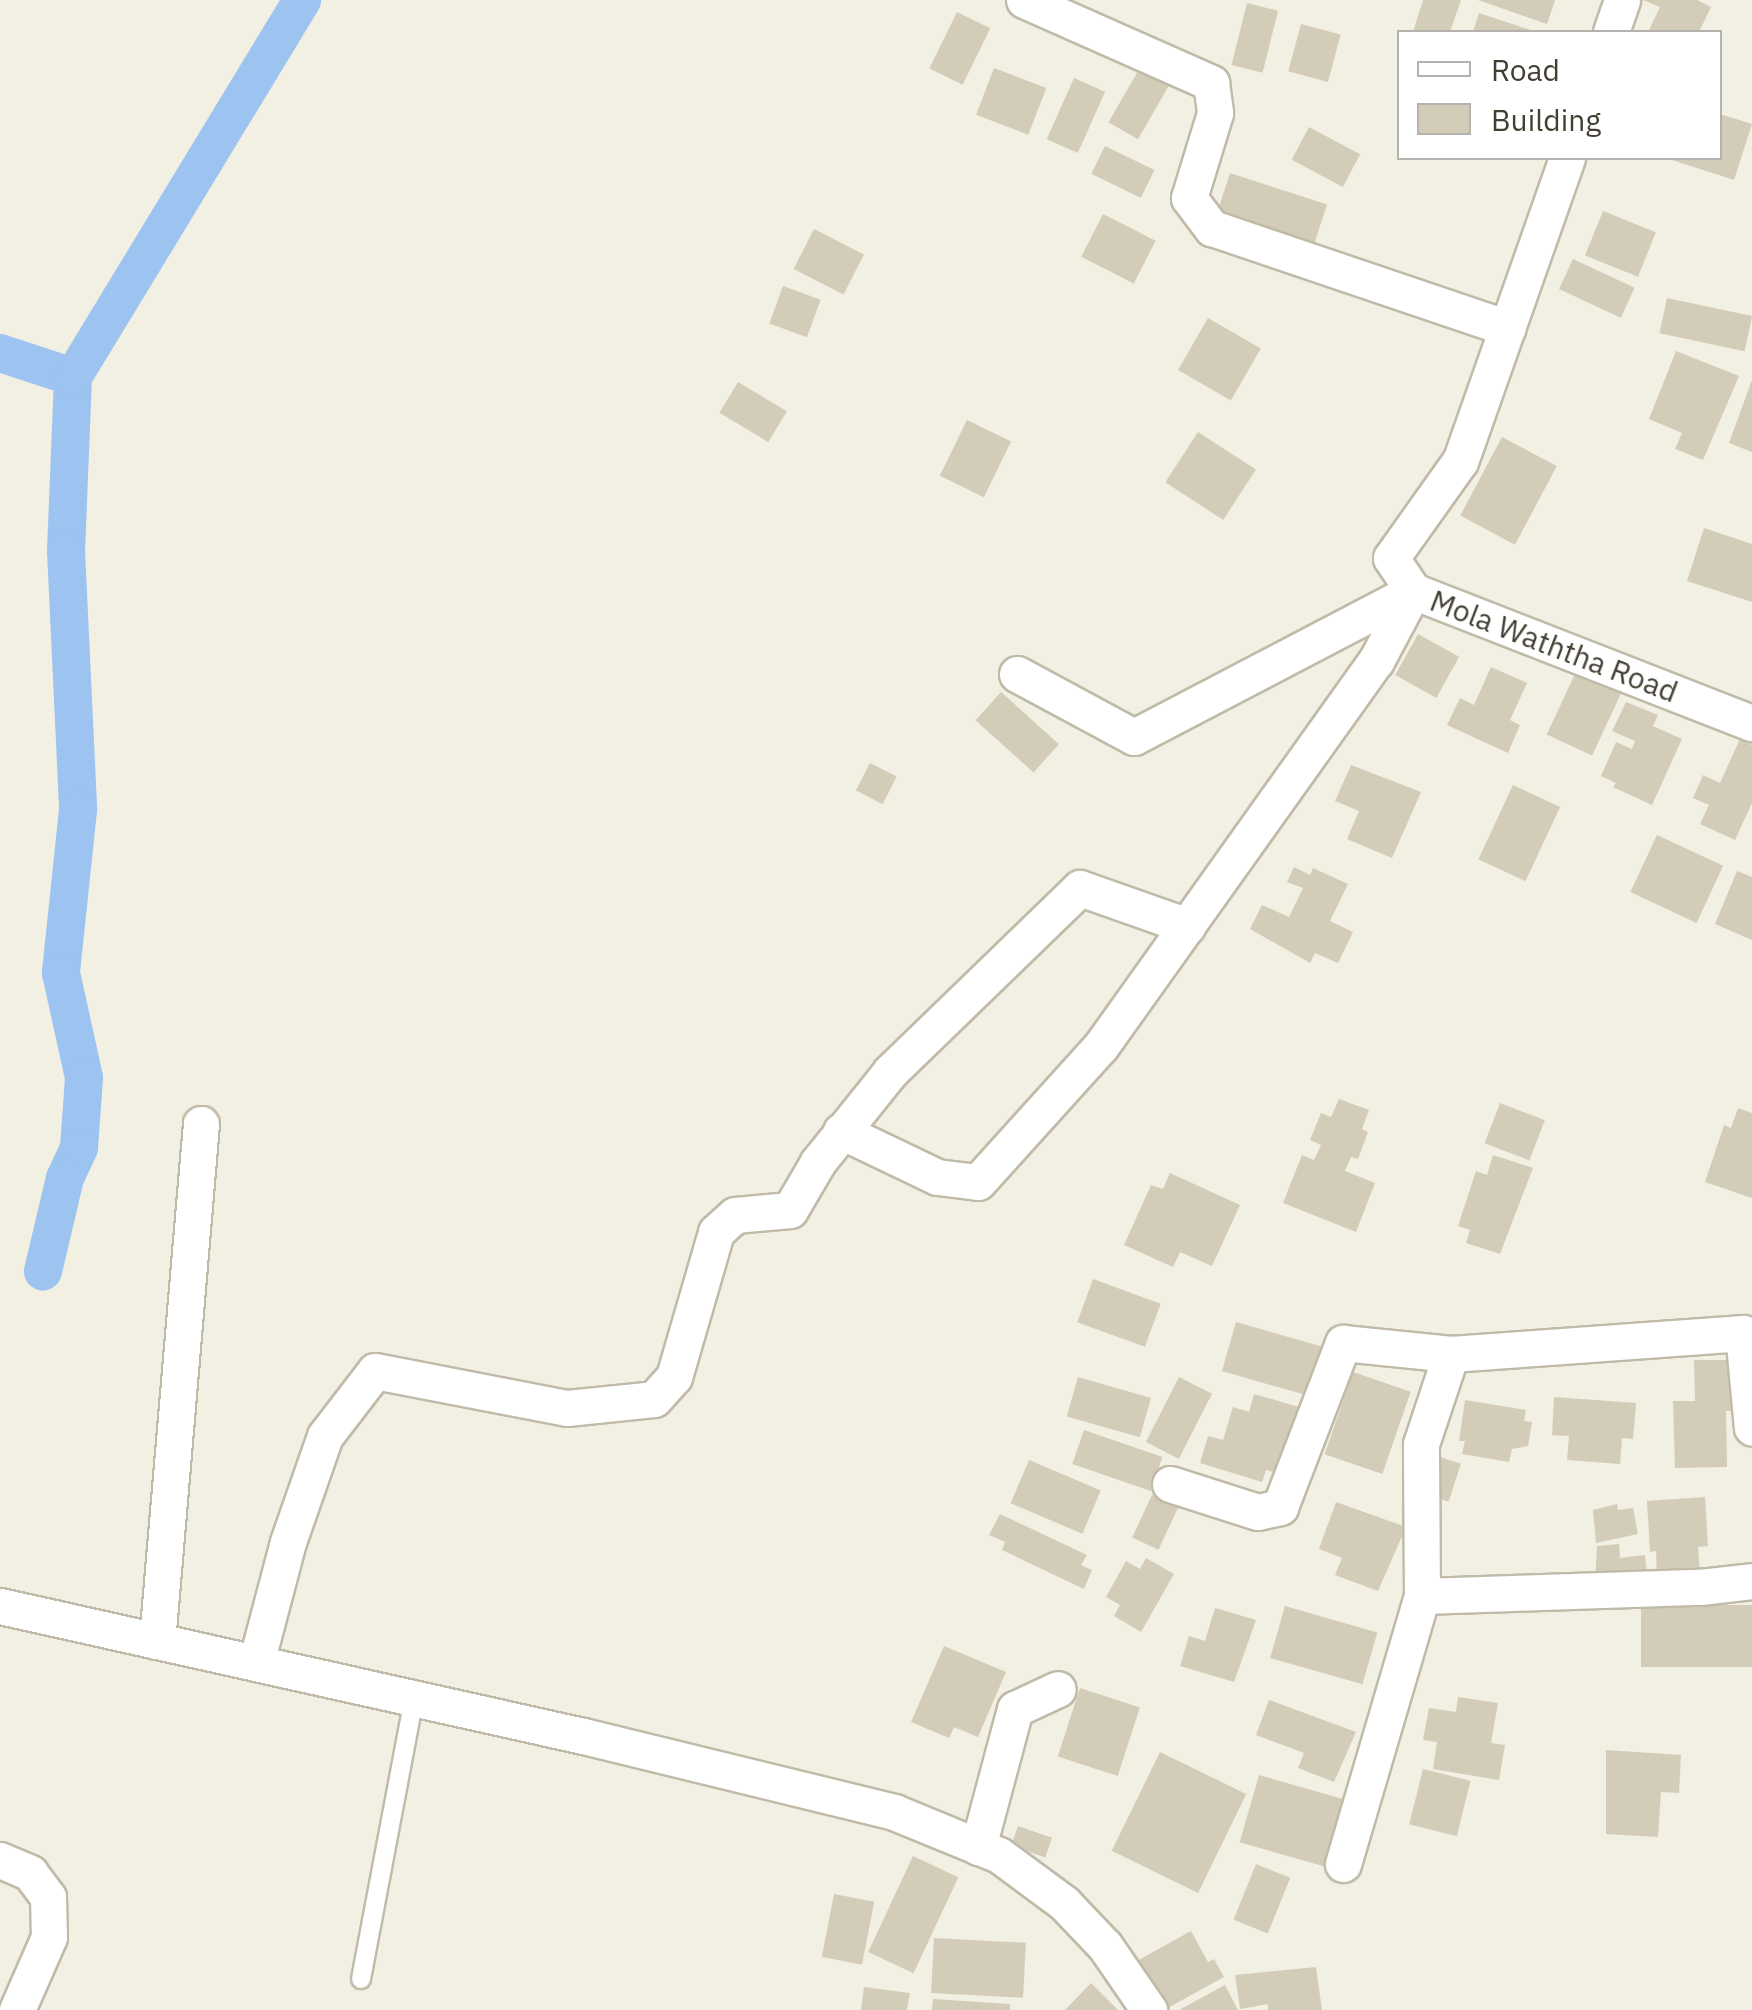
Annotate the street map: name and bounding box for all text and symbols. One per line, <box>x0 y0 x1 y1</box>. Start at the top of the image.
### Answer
legend <box>1397 30 1722 160</box>
text: Road <box>1491 50 1560 89</box>
text: Building <box>1491 100 1601 139</box>
street label: Mola Waththa Road <box>1425 582 1683 710</box>

